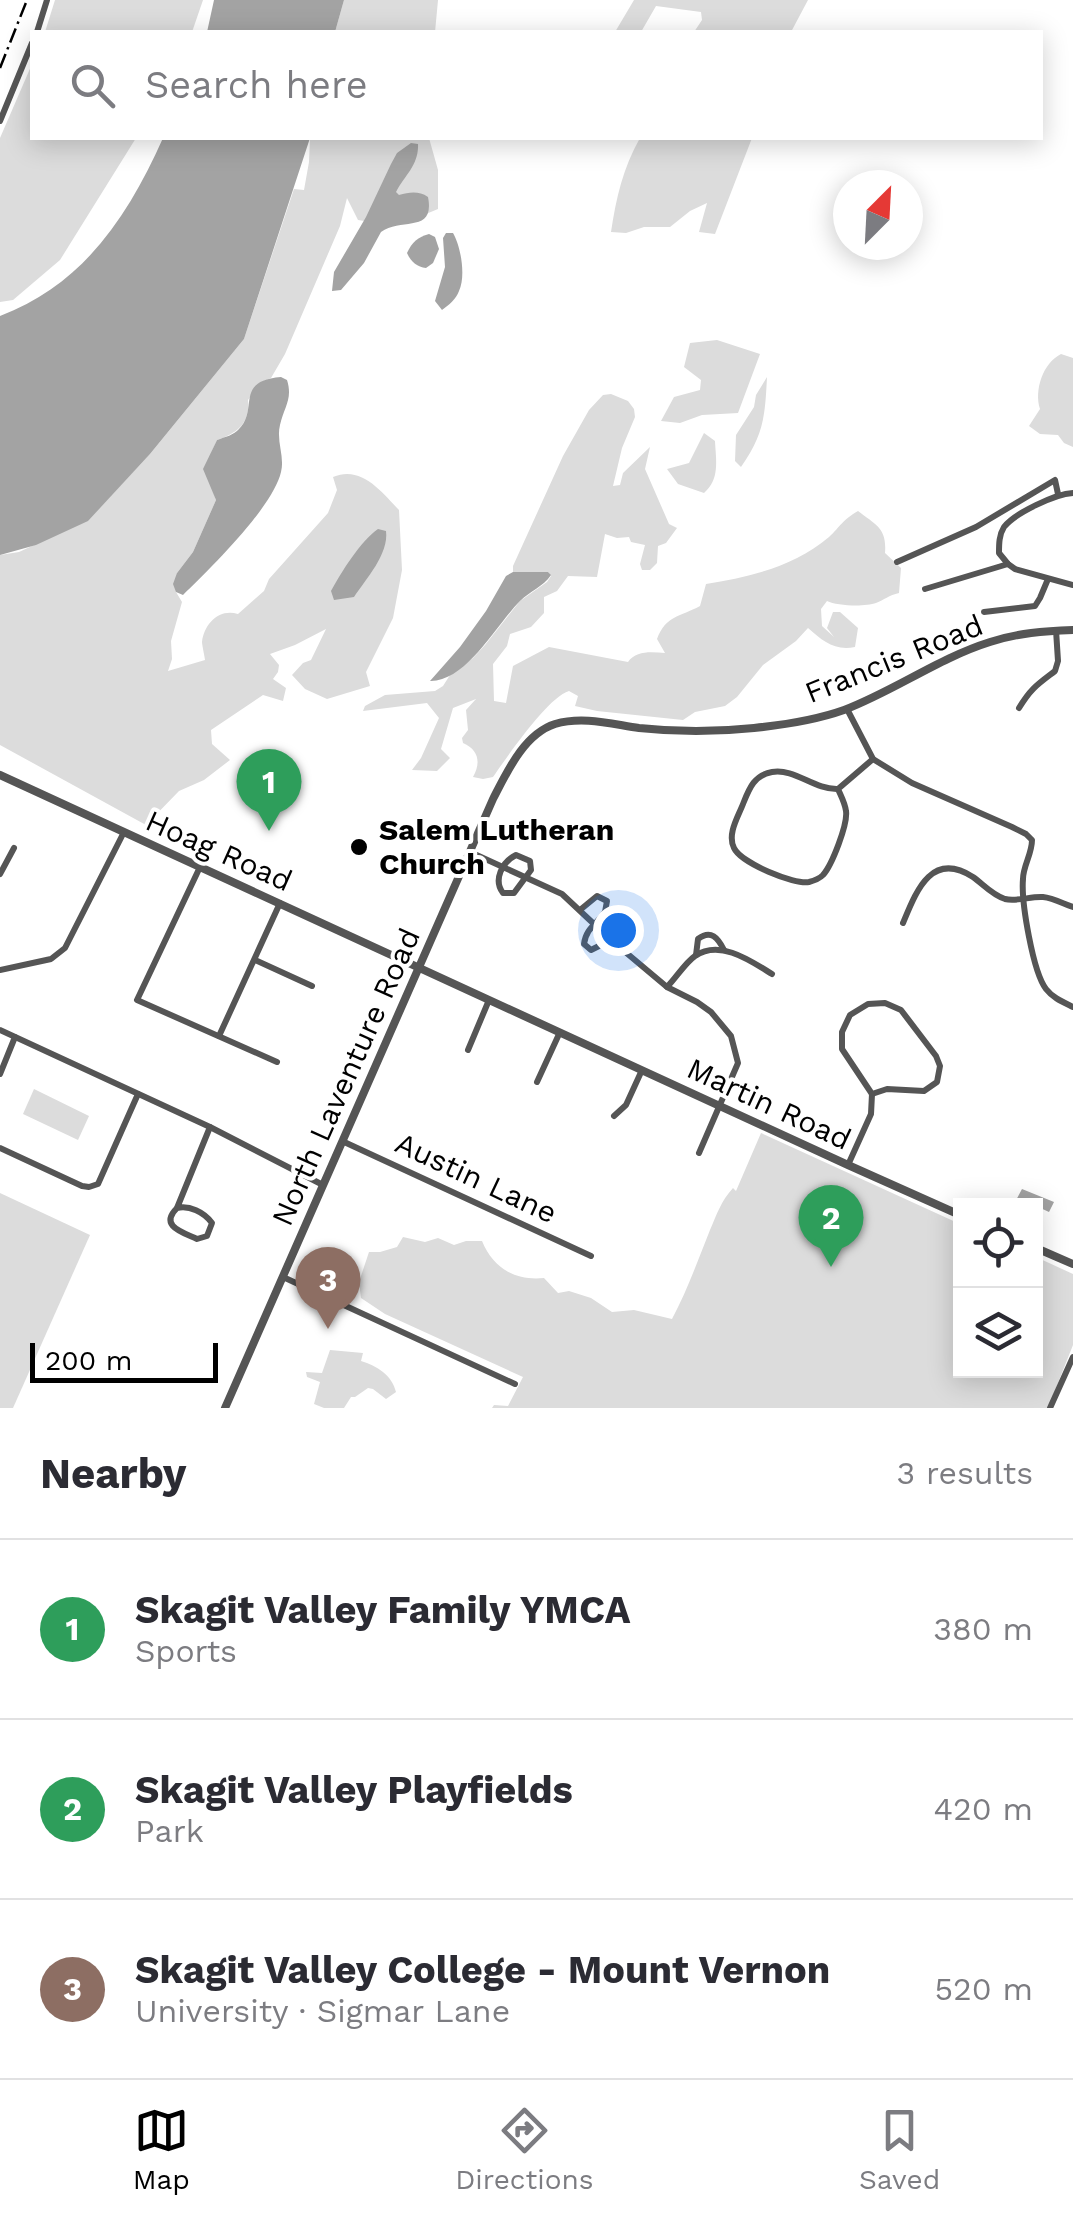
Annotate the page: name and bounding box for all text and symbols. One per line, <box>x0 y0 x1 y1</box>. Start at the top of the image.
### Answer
search box <box>30 30 1043 140</box>
icon: search <box>65 58 120 113</box>
text: Search here <box>145 63 368 107</box>
north arrow <box>833 170 923 260</box>
street label: Francis Road <box>800 607 988 710</box>
pin: 1 <box>236 748 302 831</box>
street label: Hoag Road <box>141 803 298 898</box>
place label: Salem Lutheran Church <box>379 812 614 881</box>
marker: Salem Lutheran Church <box>348 836 370 858</box>
your location <box>593 905 644 956</box>
street label: North Laventure Road <box>264 923 427 1231</box>
street label: Martin Road <box>682 1050 857 1157</box>
street label: Austin Lane <box>390 1125 562 1230</box>
pin: 2 <box>798 1184 864 1267</box>
map controls <box>953 1198 1043 1378</box>
button: locate <box>953 1198 1043 1288</box>
pin: 3 <box>296 1246 360 1329</box>
button: layers <box>953 1288 1043 1378</box>
scale bar <box>30 1338 218 1382</box>
text: 200 m <box>45 1344 132 1377</box>
text: Nearby <box>40 1449 187 1498</box>
text: 3 results <box>896 1454 1033 1492</box>
text: Skagit Valley Family YMCA <box>135 1588 631 1632</box>
text: 1 <box>66 1610 79 1648</box>
text: 380 m <box>933 1610 1033 1648</box>
text: Sports <box>135 1632 237 1670</box>
text: Skagit Valley Playfields <box>135 1768 573 1812</box>
text: 2 <box>63 1790 82 1828</box>
text: 420 m <box>933 1790 1033 1828</box>
text: Park <box>135 1812 204 1850</box>
text: Skagit Valley College - Mount Vernon <box>135 1948 830 1992</box>
text: 3 <box>63 1970 82 2008</box>
text: 520 m <box>934 1970 1033 2008</box>
text: University · Sigmar Lane <box>135 1992 510 2030</box>
tab: Map <box>133 2103 190 2196</box>
tab: Directions <box>455 2103 594 2196</box>
tab: Saved <box>859 2103 940 2196</box>

